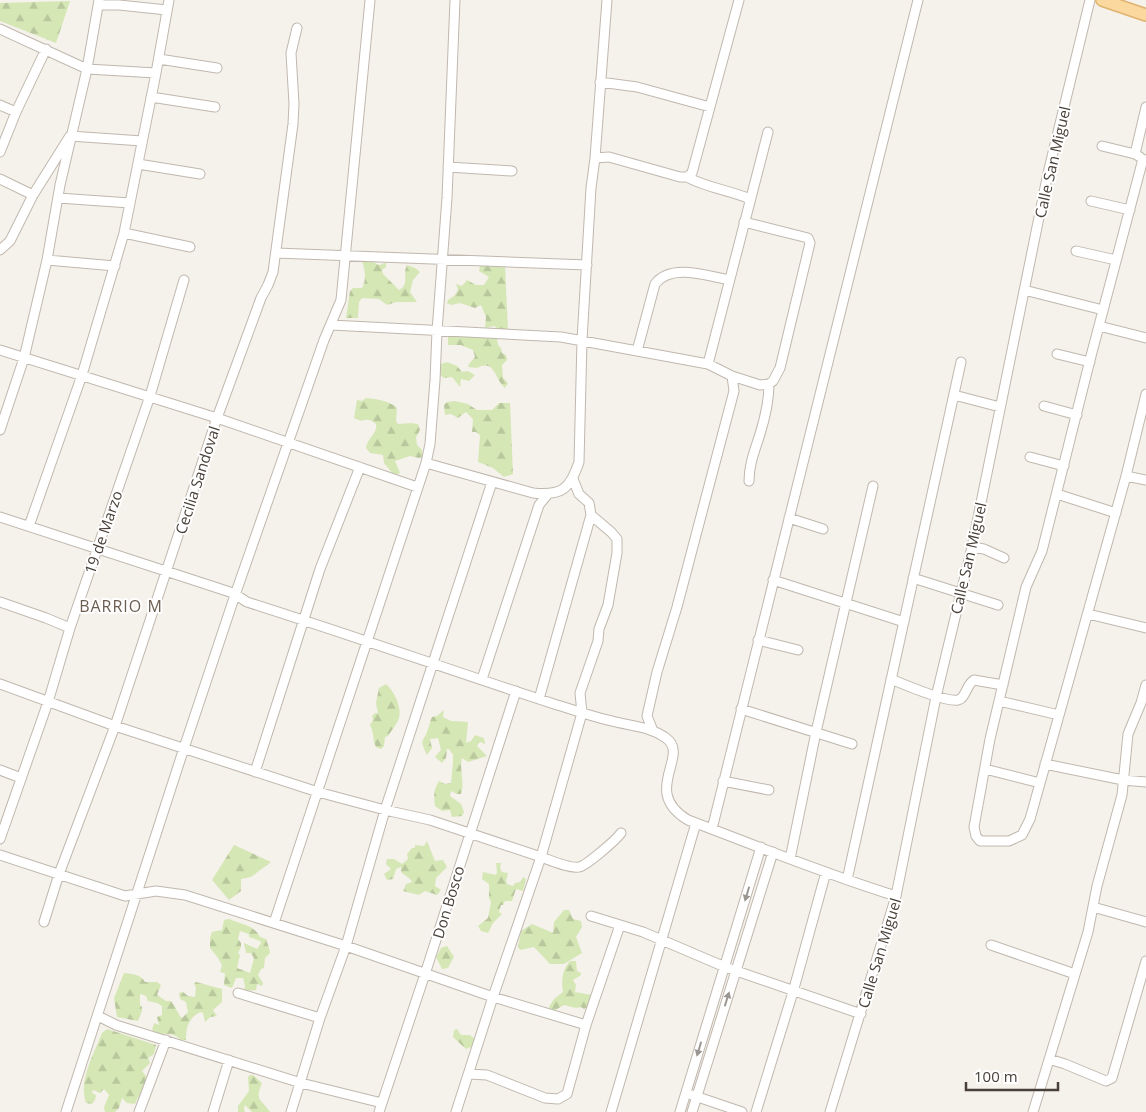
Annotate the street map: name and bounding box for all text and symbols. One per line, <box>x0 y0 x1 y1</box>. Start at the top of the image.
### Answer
street label: Calle San Miguel <box>1029 104 1075 220</box>
street label: Cecilia Sandoval <box>170 424 224 536</box>
street label: 19 de Marzo <box>79 488 127 576</box>
street label: Calle San Miguel <box>945 500 991 616</box>
district label: BARRIO M <box>79 595 163 617</box>
street label: Don Bosco <box>427 863 469 941</box>
one-way arrow <box>743 887 751 902</box>
street label: Calle San Miguel <box>853 895 905 1011</box>
one-way arrow <box>724 991 732 1006</box>
one-way arrow <box>695 1042 703 1057</box>
scale bar <box>966 1060 1058 1092</box>
text: 100 m <box>974 1066 1018 1086</box>

